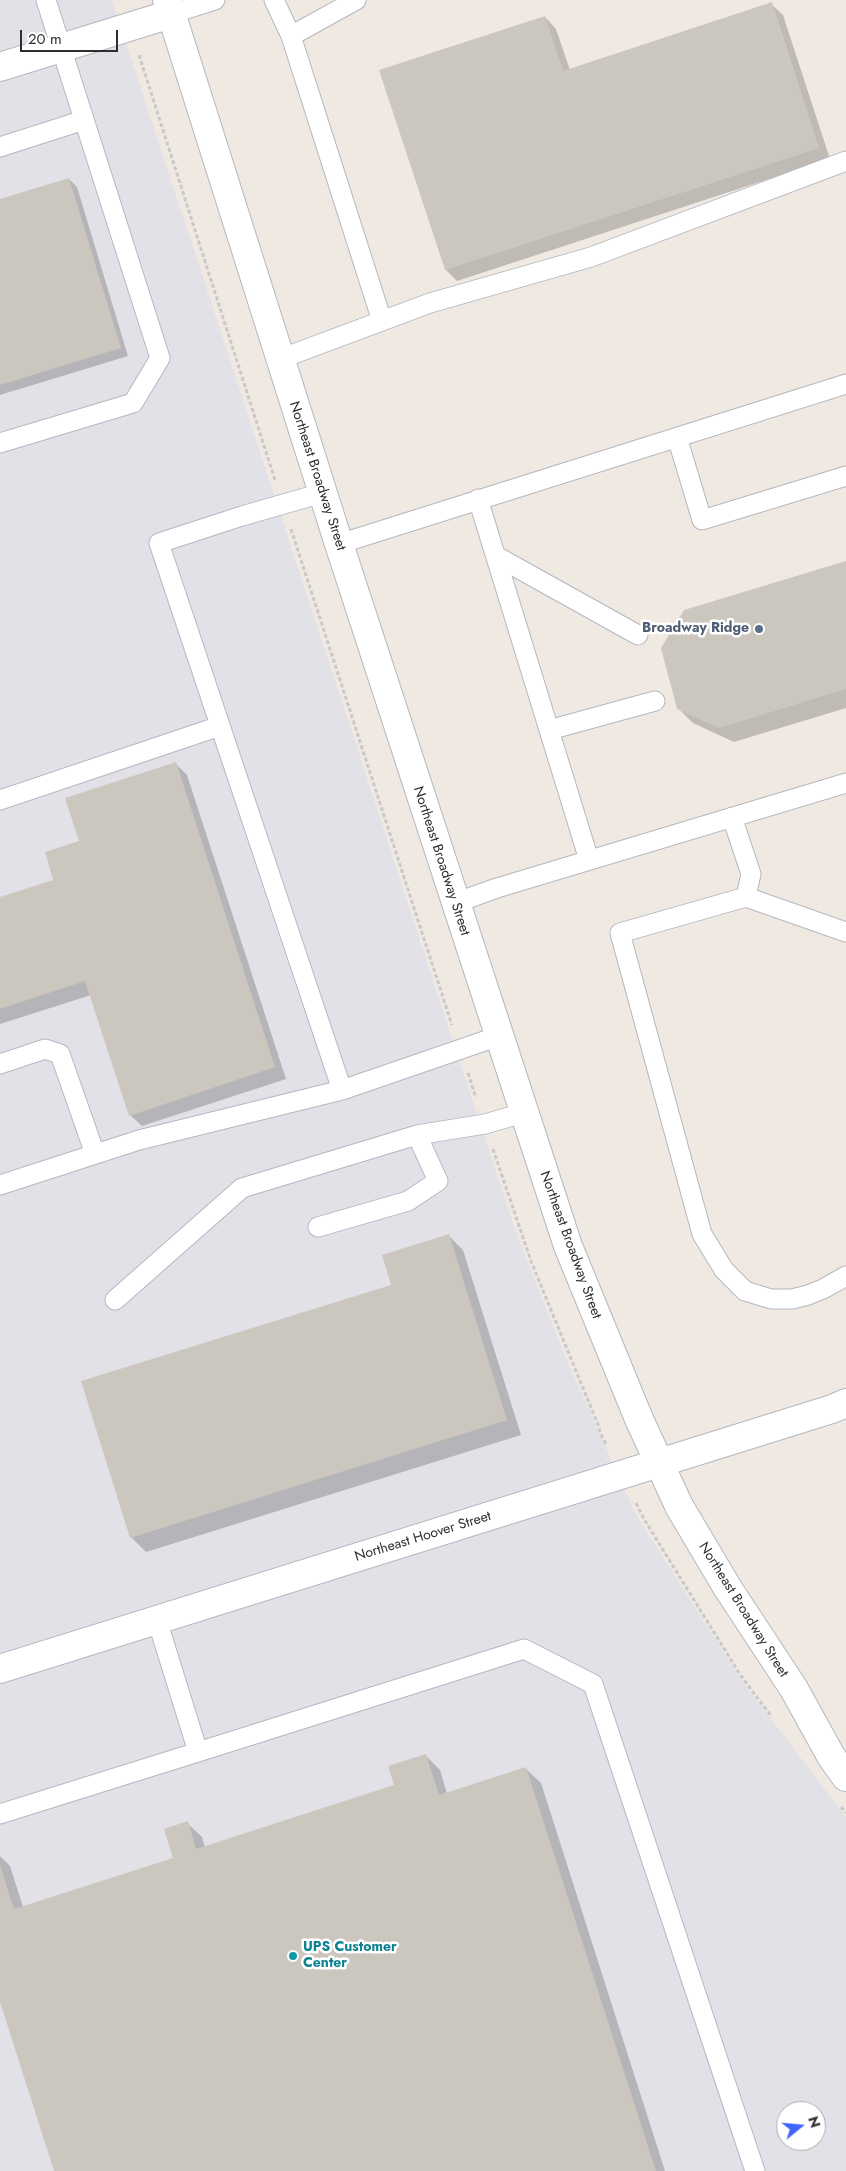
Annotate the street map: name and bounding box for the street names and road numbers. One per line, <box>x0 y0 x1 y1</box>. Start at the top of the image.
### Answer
street label: Northeast Broadway Street <box>285 399 349 553</box>
street label: Northeast Broadway Street <box>409 784 473 938</box>
street label: Northeast Broadway Street <box>535 1169 605 1321</box>
street label: Northeast Hoover Street <box>353 1508 493 1566</box>
street label: Northeast Broadway Street <box>695 1539 791 1681</box>

